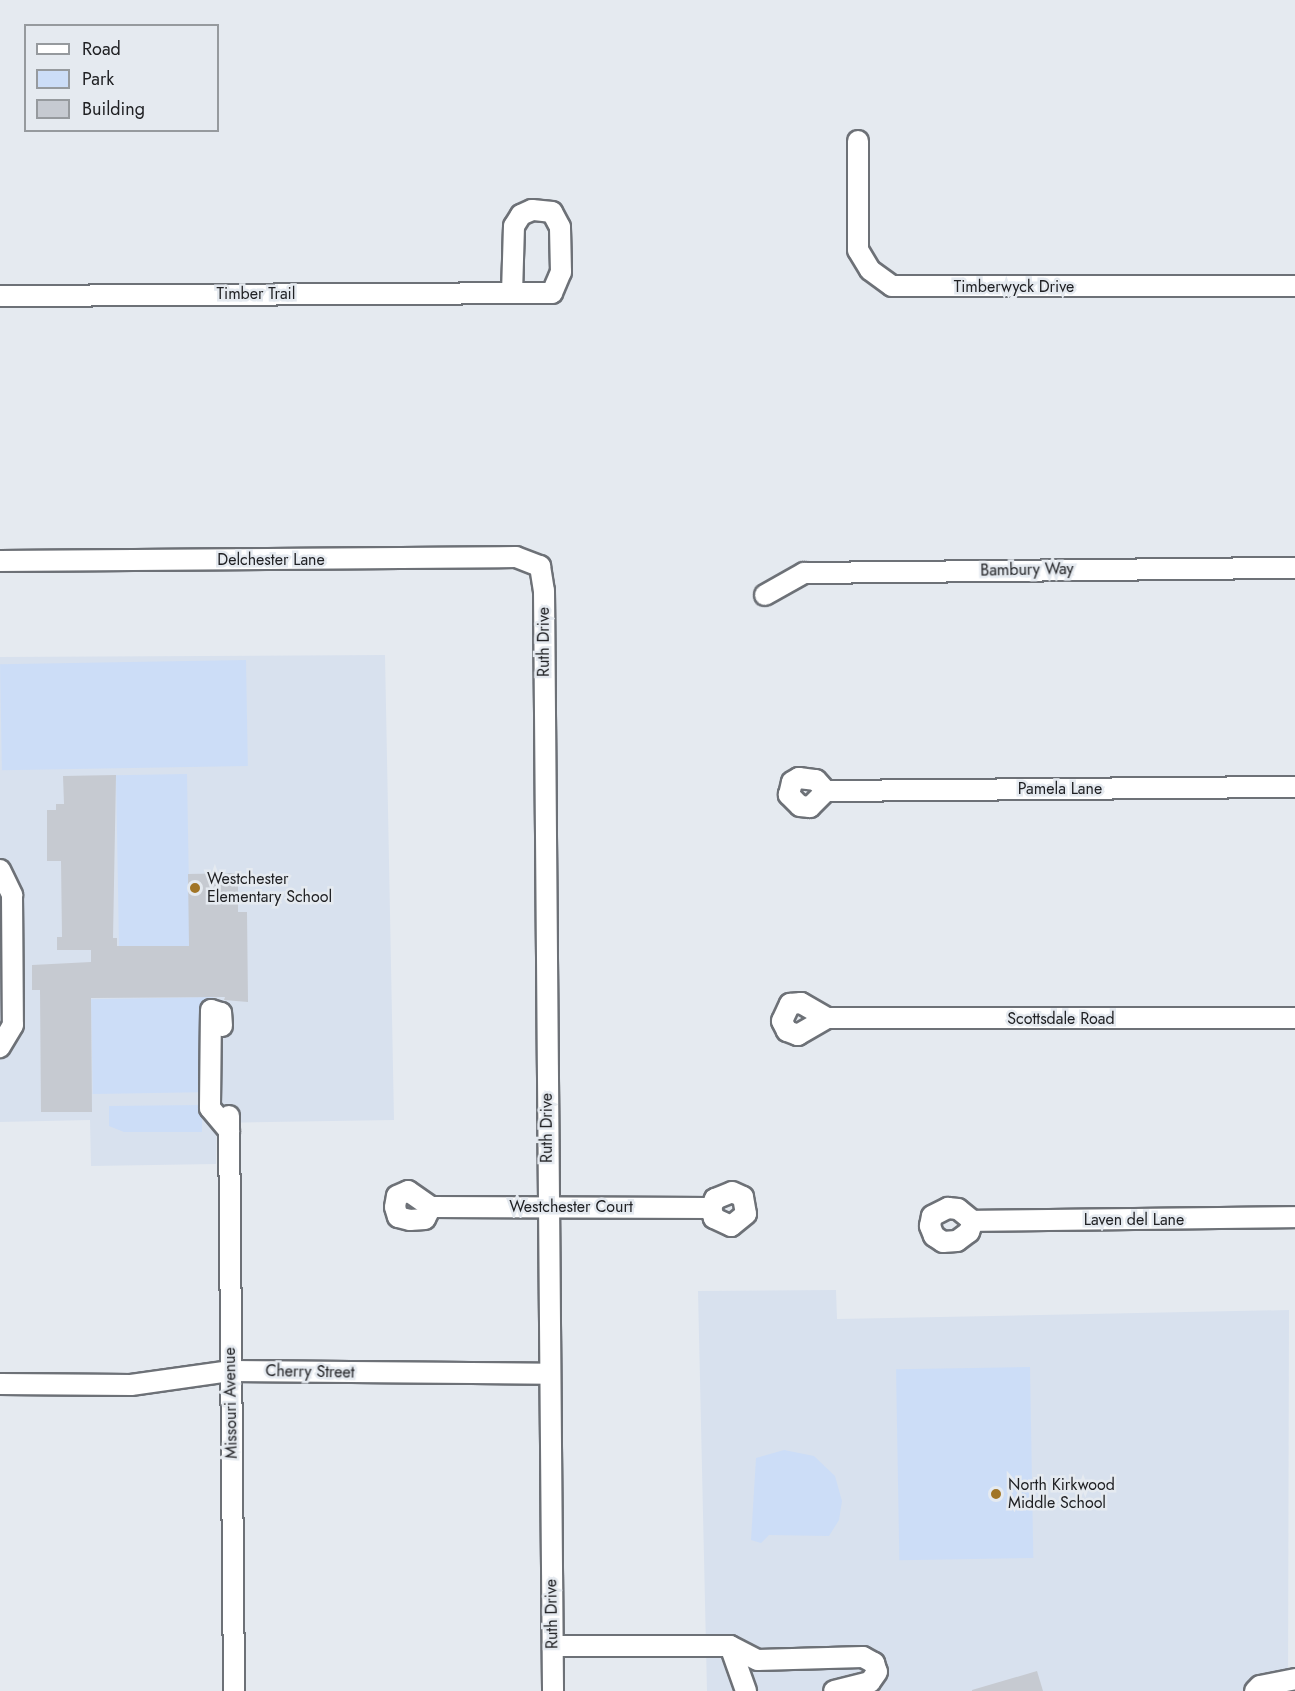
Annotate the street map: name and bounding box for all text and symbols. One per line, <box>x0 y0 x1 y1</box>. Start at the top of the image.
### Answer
legend <box>24 24 219 132</box>
text: Road <box>82 36 121 62</box>
text: Park <box>82 66 114 92</box>
text: Building <box>82 96 145 122</box>
street label: Timberwyck Drive <box>954 277 1074 297</box>
street label: Timber Trail <box>217 284 295 304</box>
street label: Delchester Lane <box>217 550 325 570</box>
street label: Bambury Way <box>980 560 1074 580</box>
street label: Ruth Drive <box>534 607 554 677</box>
street label: Pamela Lane <box>1018 779 1102 799</box>
place label: Westchester Elementary School <box>207 869 332 907</box>
marker: Westchester Elementary School <box>188 881 202 895</box>
street label: Scottsdale Road <box>1007 1009 1115 1029</box>
street label: Ruth Drive <box>537 1093 557 1163</box>
street label: Westchester Court <box>509 1197 633 1217</box>
street label: Laven del Lane <box>1084 1210 1184 1230</box>
street label: Missouri Avenue <box>220 1347 242 1459</box>
street label: Cherry Street <box>265 1362 355 1382</box>
place label: North Kirkwood Middle School <box>1008 1475 1115 1513</box>
marker: North Kirkwood Middle School <box>989 1487 1003 1501</box>
street label: Ruth Drive <box>542 1579 562 1649</box>

